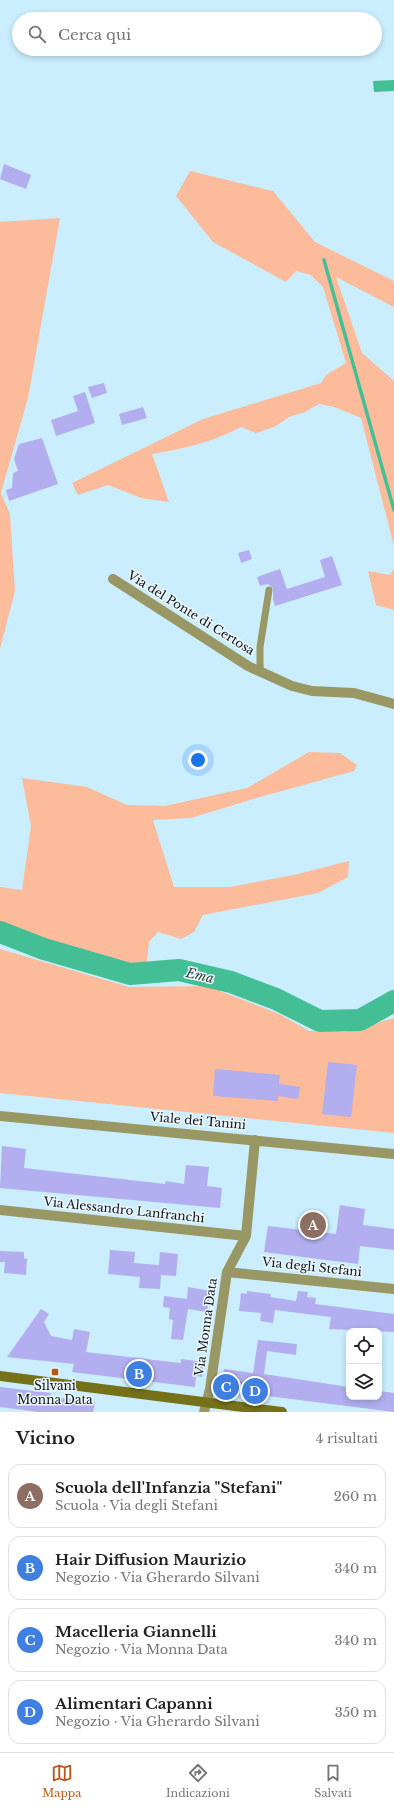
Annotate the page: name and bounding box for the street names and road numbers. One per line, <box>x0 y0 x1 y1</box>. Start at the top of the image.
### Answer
street label: Via del Ponte di Certosa <box>124 567 258 658</box>
street label: Viale dei Tanini <box>148 1109 247 1132</box>
street label: Via Alessandro Lanfranchi <box>42 1193 205 1225</box>
street label: Via degli Stefani <box>261 1254 363 1279</box>
street label: Via Monna Data <box>191 1277 220 1378</box>

